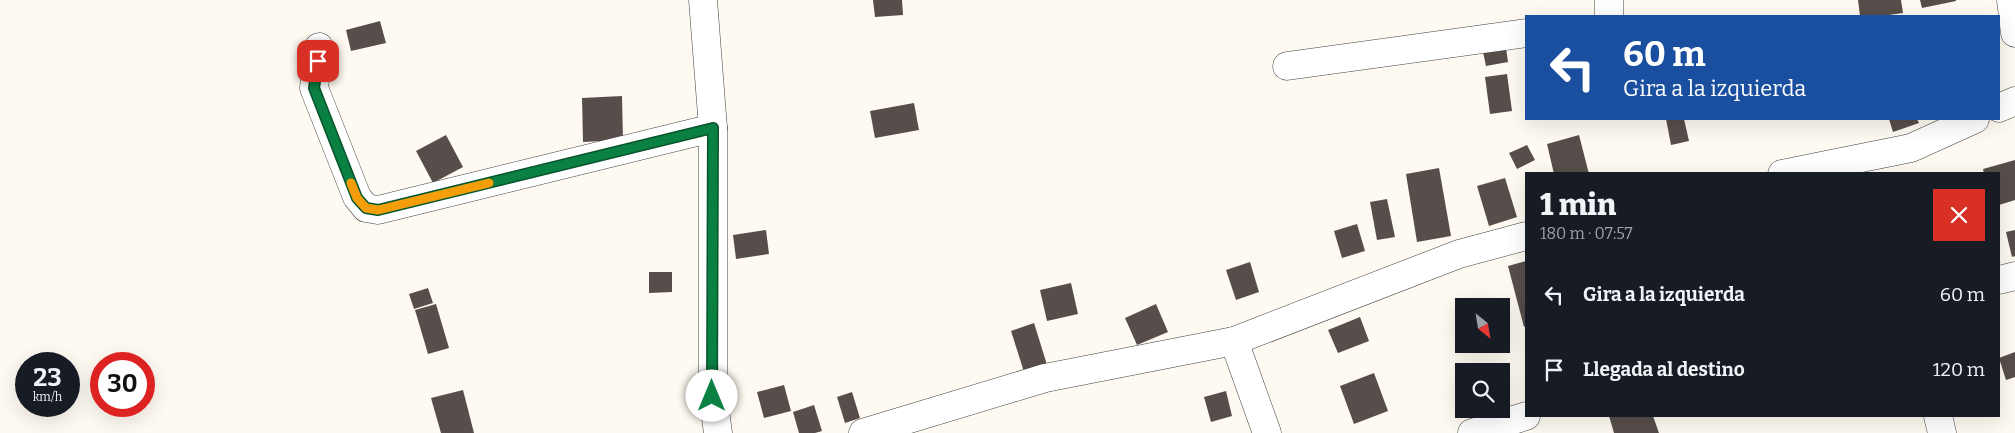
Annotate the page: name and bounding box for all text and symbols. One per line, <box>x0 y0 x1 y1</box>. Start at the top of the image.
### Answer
text: 60 m <box>1623 33 1706 75</box>
icon: left <box>1540 35 1605 100</box>
pin <box>297 40 339 82</box>
icon: arrive <box>304 47 332 75</box>
text: Gira a la izquierda <box>1623 75 1806 102</box>
text: 1 min <box>1540 187 1616 223</box>
button: close <box>1933 189 1985 241</box>
text: 180 m · 07:57 <box>1540 224 1633 243</box>
icon: left <box>1540 281 1568 309</box>
text: Gira a la izquierda <box>1583 283 1745 306</box>
text: 60 m <box>1940 283 1985 306</box>
north arrow <box>1455 298 1510 352</box>
map controls <box>1455 298 1510 418</box>
speed limit sign: 30 <box>90 352 155 417</box>
icon: arrive <box>1540 356 1568 384</box>
text: Llegada al destino <box>1583 358 1745 381</box>
text: 120 m <box>1933 358 1985 381</box>
text: 23 <box>33 363 62 393</box>
button: search <box>1455 363 1510 418</box>
position arrow <box>685 369 737 421</box>
text: km/h <box>33 390 62 404</box>

